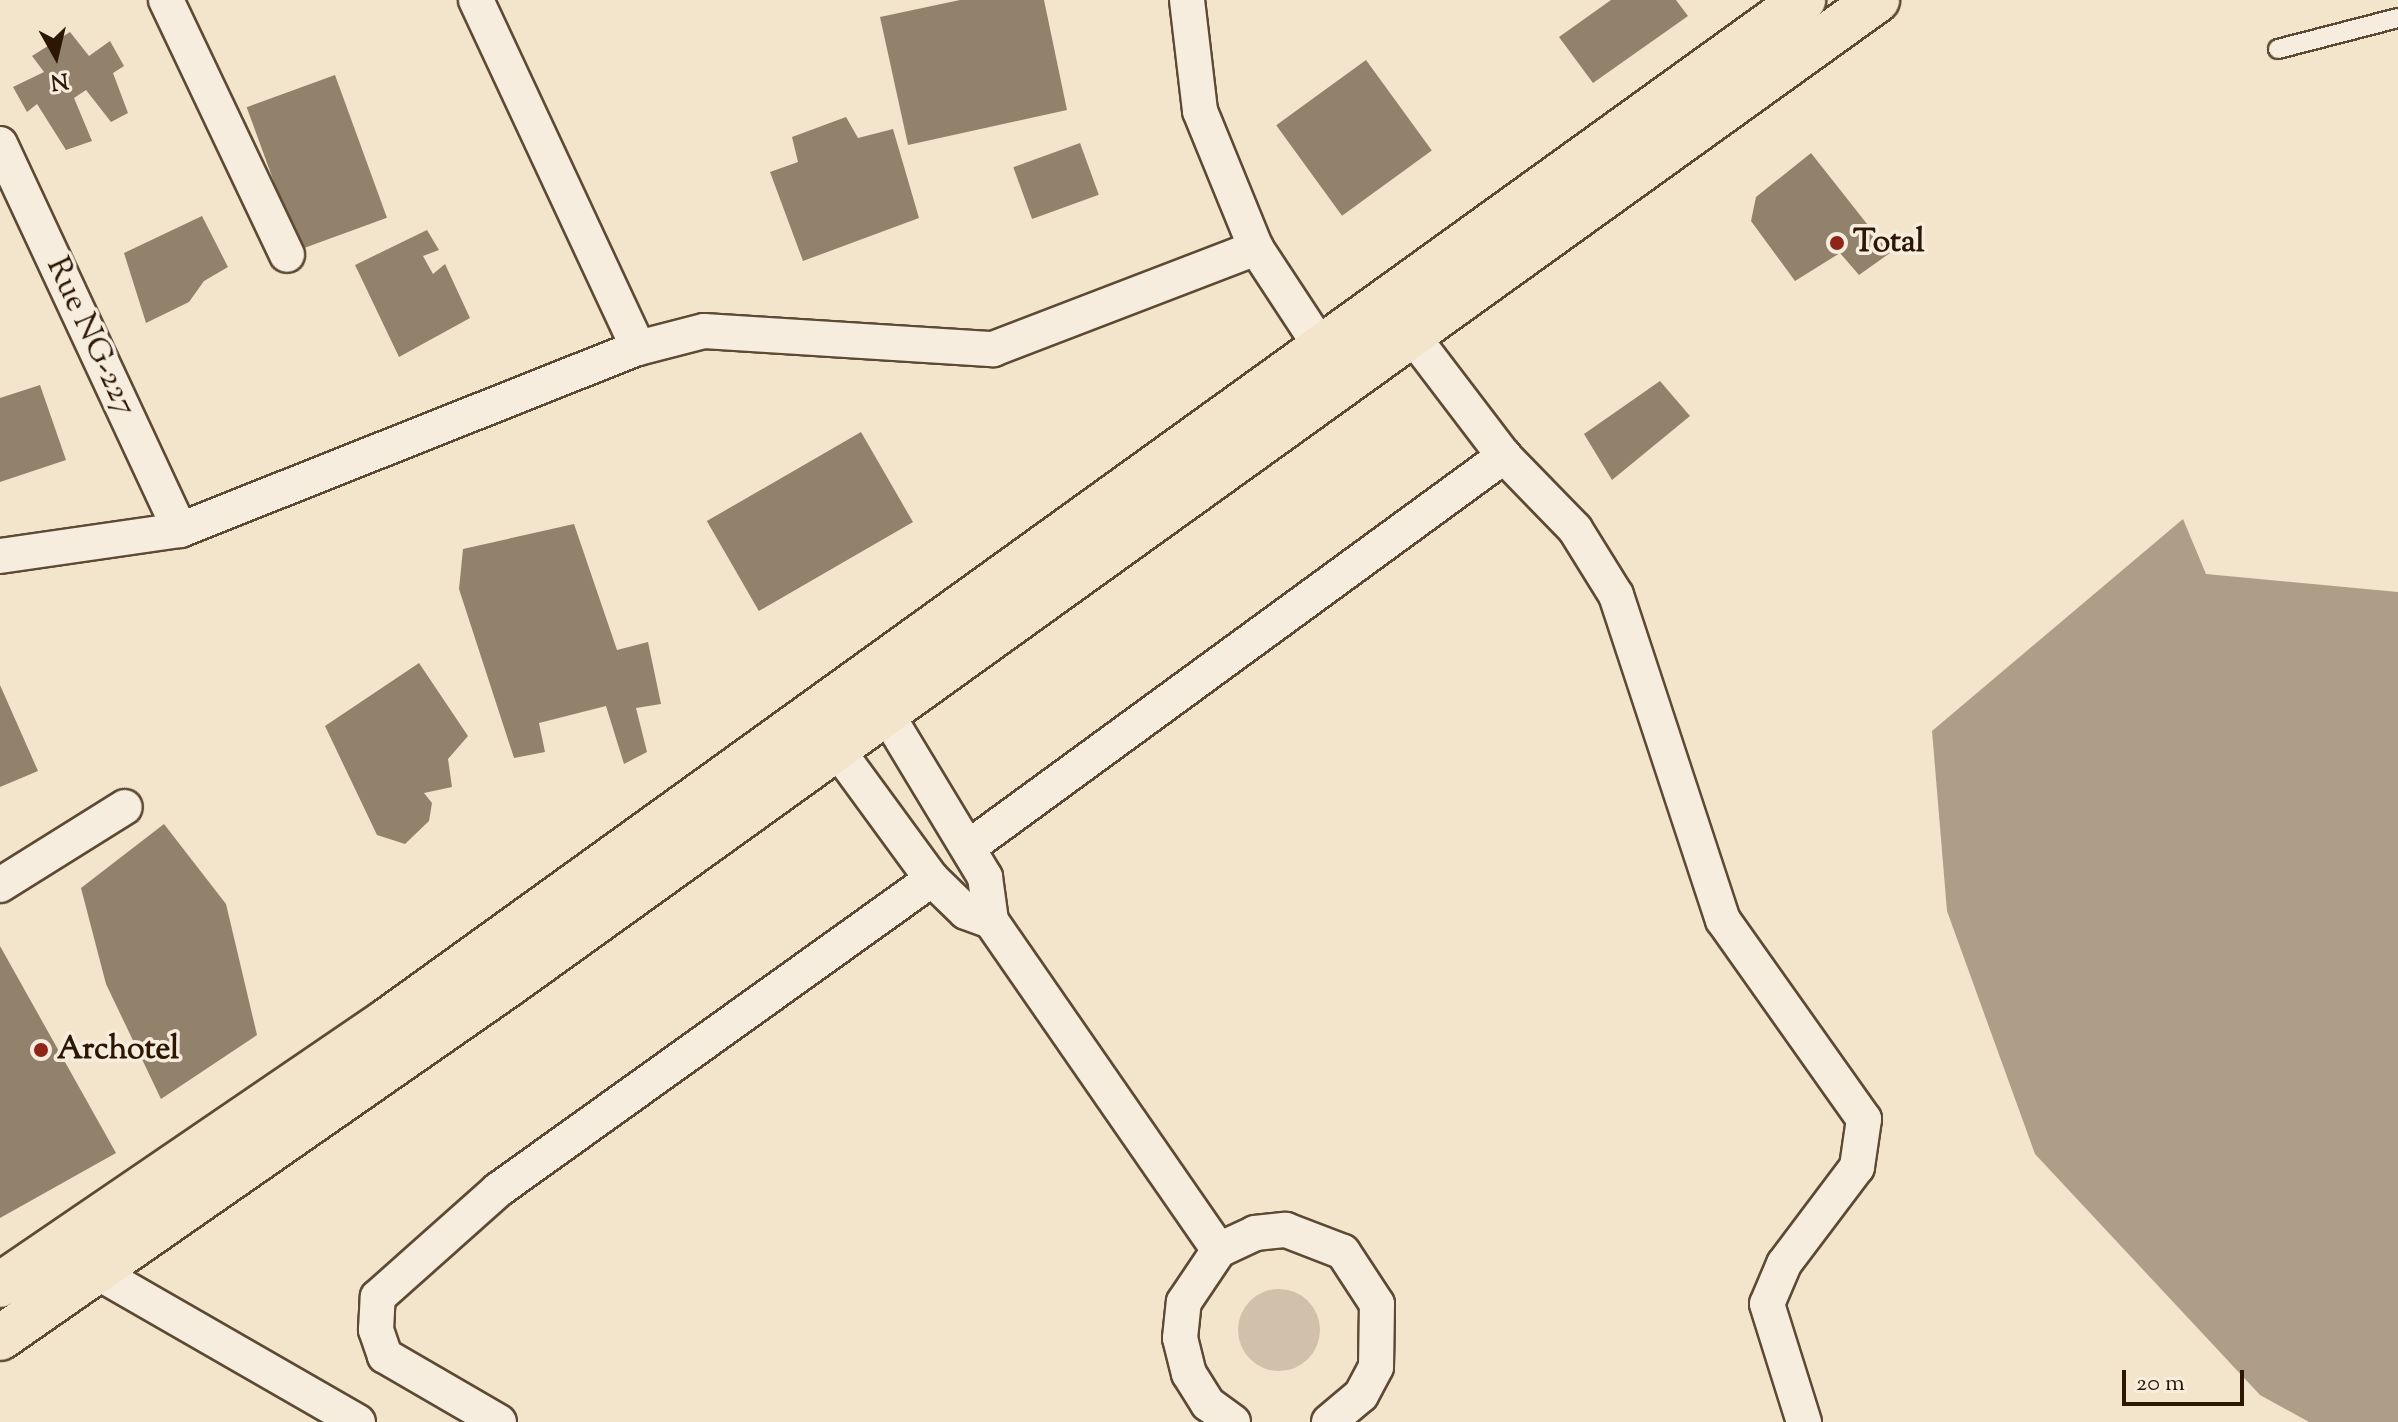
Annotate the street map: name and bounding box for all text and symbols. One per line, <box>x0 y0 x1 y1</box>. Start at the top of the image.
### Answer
north arrow <box>16 16 96 96</box>
text: N <box>48 63 70 97</box>
place label: Total <box>1853 224 1925 262</box>
marker: Total <box>1828 234 1846 252</box>
street label: Rue NG-227 <box>37 252 143 422</box>
place label: Archotel <box>57 1031 179 1069</box>
marker: Archotel <box>32 1041 50 1059</box>
scale bar <box>2126 1354 2248 1404</box>
text: 20 m <box>2136 1367 2185 1401</box>

